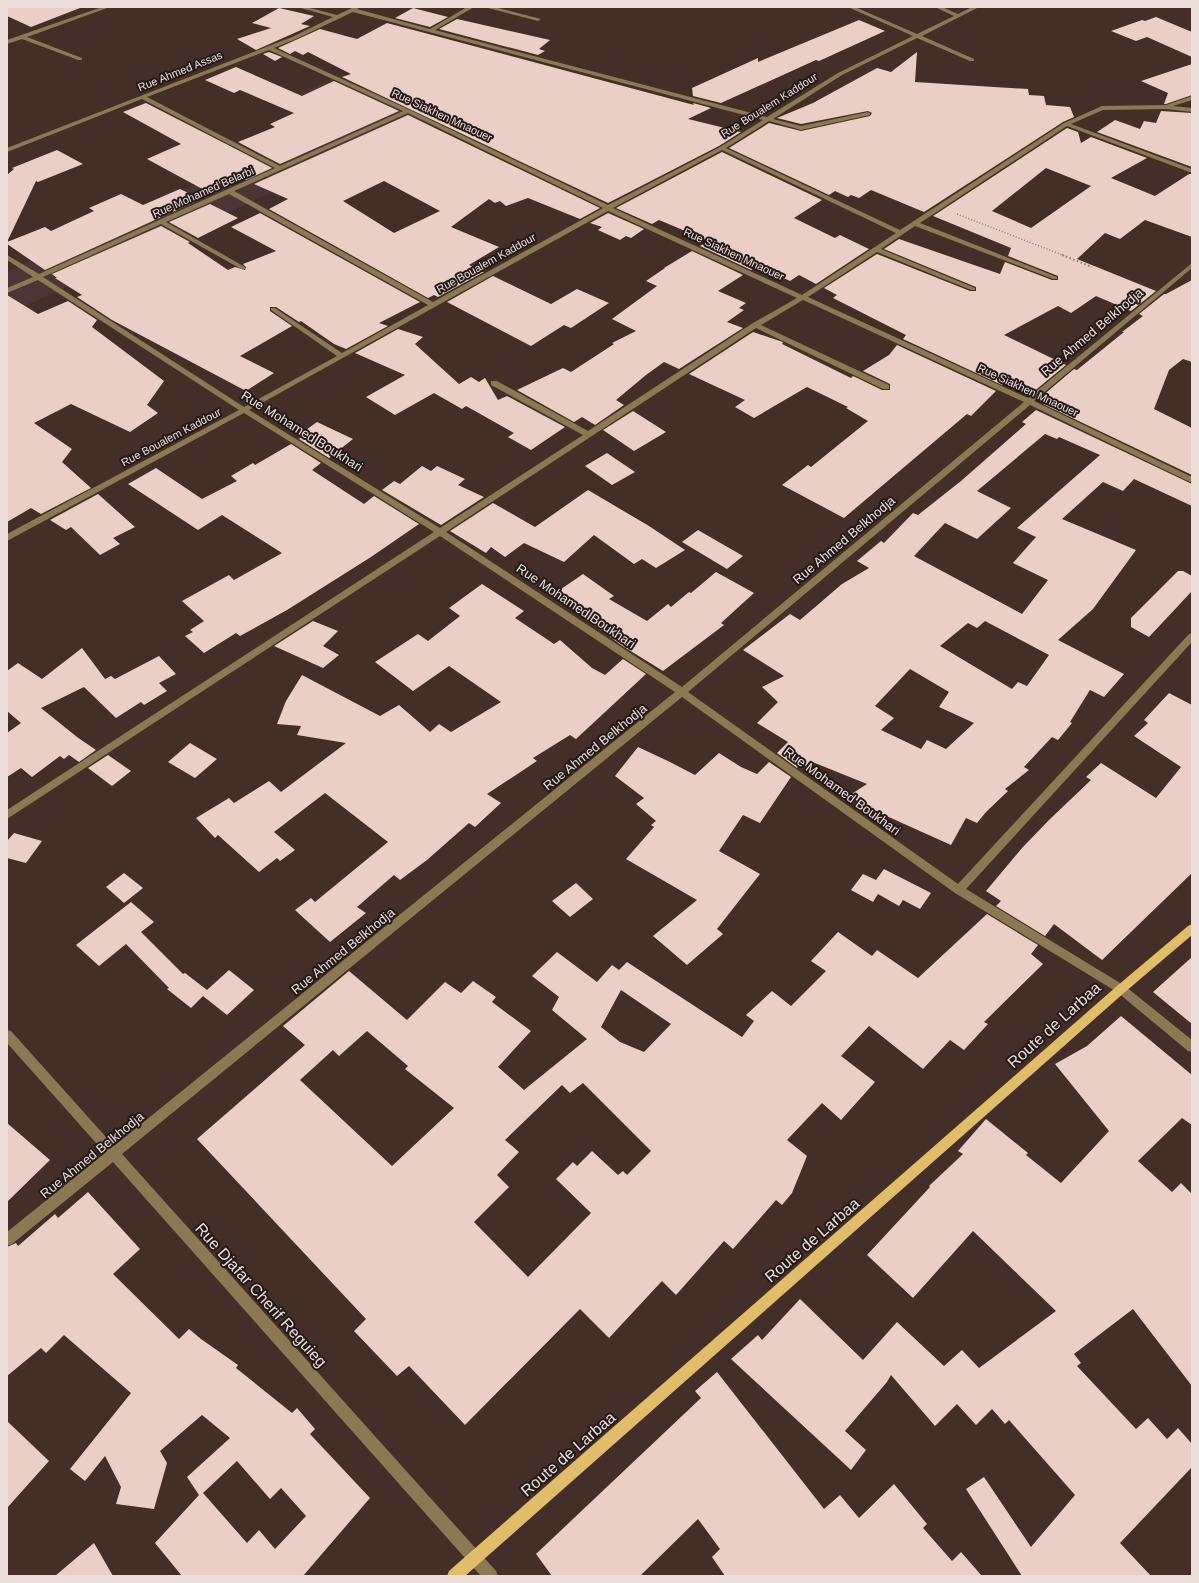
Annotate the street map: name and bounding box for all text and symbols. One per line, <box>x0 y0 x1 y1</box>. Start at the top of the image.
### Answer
street label: Rue Ahmed Assas <box>136 48 224 93</box>
street label: Rue Boualem Kaddour <box>719 70 820 140</box>
street label: Rue Siakhen Mnaouer <box>390 86 494 144</box>
street label: Rue Mohamed Belarbi <box>151 164 255 220</box>
street label: Rue Siakhen Mnaouer <box>682 225 786 283</box>
street label: Rue Boualem Kaddour <box>434 231 538 295</box>
street label: Rue Ahmed Belkhodja <box>1038 284 1147 379</box>
street label: Rue Siakhen Mnaouer <box>976 361 1080 419</box>
street label: Rue Mohamed Boukhari <box>239 387 366 475</box>
street label: Rue Boualem Kaddour <box>119 405 223 468</box>
street label: Rue Ahmed Belkhodja <box>790 492 899 587</box>
street label: Rue Mohamed Boukhari <box>514 561 638 651</box>
street label: Rue Ahmed Belkhodja <box>540 700 650 793</box>
street label: Rue Mohamed Boukhari <box>781 744 903 838</box>
street label: Rue Ahmed Belkhodja <box>288 904 398 997</box>
street label: Route de Larbaa <box>1004 979 1104 1071</box>
street label: Rue Ahmed Belkhodja <box>37 1108 147 1201</box>
street label: Route de Larbaa <box>761 1194 863 1286</box>
street label: Rue Djafar Cherif Reguieg <box>192 1220 330 1370</box>
street label: Route de Larbaa <box>517 1408 619 1500</box>

